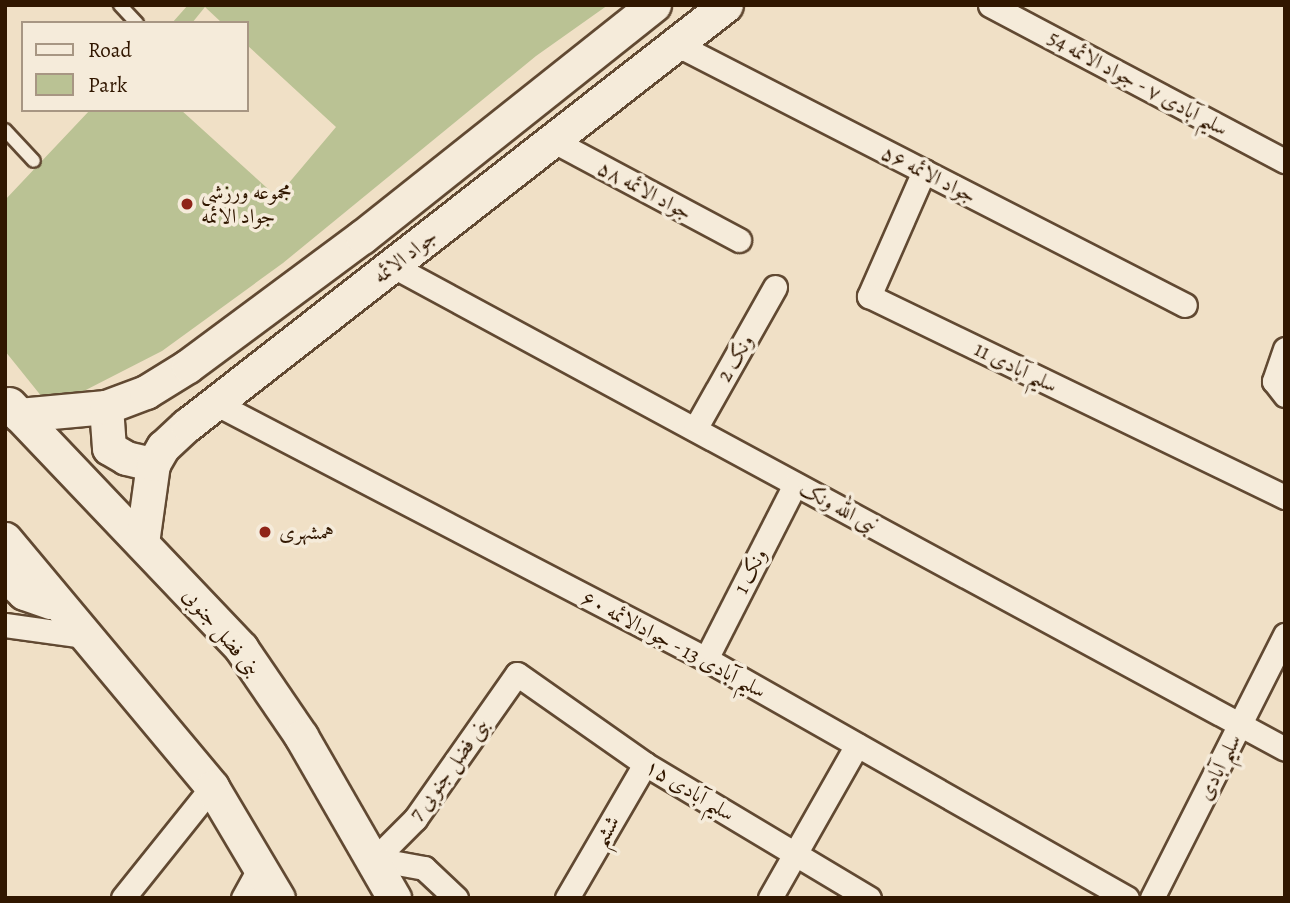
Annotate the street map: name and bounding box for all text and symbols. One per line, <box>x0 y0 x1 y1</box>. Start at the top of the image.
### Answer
legend <box>21 21 248 112</box>
street label: سلیم آبادی ۷ - جواد الائمه 54 <box>1044 25 1232 141</box>
text: Road <box>88 36 132 64</box>
text: Park <box>88 71 127 99</box>
street label: جواد الائمه ۵۶ <box>877 139 981 209</box>
street label: جواد الائمه ۵۸ <box>594 155 696 225</box>
place label: مجموعه ورزشی جواد الائمه <box>201 179 292 229</box>
marker: مجموعه ورزشی جواد الائمه <box>179 196 195 212</box>
street label: جواد الائمه <box>368 223 442 289</box>
street label: ونک 2 <box>712 330 758 386</box>
street label: سلیم آبادی 11 <box>970 336 1062 398</box>
street label: نبی الله ونک <box>795 476 883 538</box>
place label: همشهری <box>279 519 334 545</box>
marker: همشهری <box>257 524 273 540</box>
street label: ونک 1 <box>728 544 772 598</box>
street label: بنی فضل جنوبی <box>178 583 266 681</box>
street label: سلیم آبادی 13 - جوادالائمه ۶۰ <box>577 584 771 704</box>
street label: بنی فضل جنوبی 7 <box>403 713 495 825</box>
street label: سلیم آبادی <box>1192 730 1246 804</box>
street label: سلیم آبادی ۱۵ <box>641 754 739 826</box>
street label: ششم <box>587 811 625 851</box>

